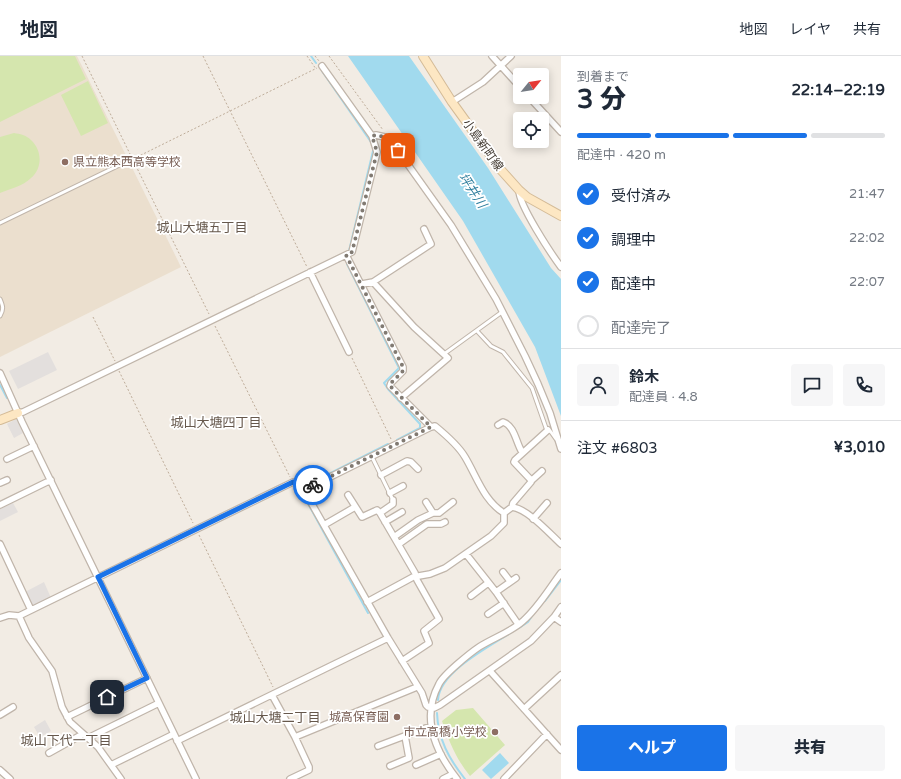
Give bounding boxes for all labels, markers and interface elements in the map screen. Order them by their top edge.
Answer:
text: 地図 [20,19,58,41]
text: 地図 [739,21,767,38]
text: レイヤ [789,21,831,38]
text: 共有 [853,21,881,38]
north arrow [513,68,549,104]
map controls [513,68,549,148]
text: 到着まで [577,69,629,85]
text: 22:14–22:19 [791,81,885,99]
text: 3 分 [577,84,626,115]
button: locate [513,112,549,148]
street label: 小島新町線 [460,117,506,173]
pin [381,133,415,167]
icon: bag [387,139,409,161]
text: 配達中 · 420 m [577,147,666,163]
place label: 県立熊本西高等学校 [73,155,181,169]
marker: 県立熊本西高等学校 [60,157,70,167]
water label: 坪井川 [455,170,491,213]
icon: check [577,183,599,205]
text: 21:47 [849,186,885,202]
text: 受付済み [611,187,671,205]
district label: 城山大塘五丁目 [156,220,248,236]
icon: check [577,227,599,249]
text: 22:02 [849,230,885,246]
text: 調理中 [611,231,656,249]
icon: check [577,271,599,293]
text: 22:07 [849,274,885,290]
text: 配達中 [611,275,656,293]
text: 配達完了 [611,319,671,337]
button: person [577,364,619,406]
button: chat [791,364,833,406]
button: phone [843,364,885,406]
text: 鈴木 [629,368,659,386]
text: 配達員 · 4.8 [629,389,698,405]
district label: 城山大塘四丁目 [170,415,262,431]
text: ¥3,010 [834,438,885,456]
text: 注文 #6803 [577,439,658,457]
courier [293,465,333,505]
icon: bike [302,474,324,496]
pin [90,680,124,714]
icon: home [96,686,118,708]
district label: 城山大塘二丁目 [229,710,321,726]
place label: 城高保育園 [329,710,389,724]
marker: 城高保育園 [392,712,402,722]
place label: 市立高橋小学校 [403,725,487,739]
button: ヘルプ [577,725,727,771]
button: 共有 [735,725,885,771]
marker: 市立高橋小学校 [490,727,500,737]
district label: 城山下代一丁目 [20,733,112,749]

